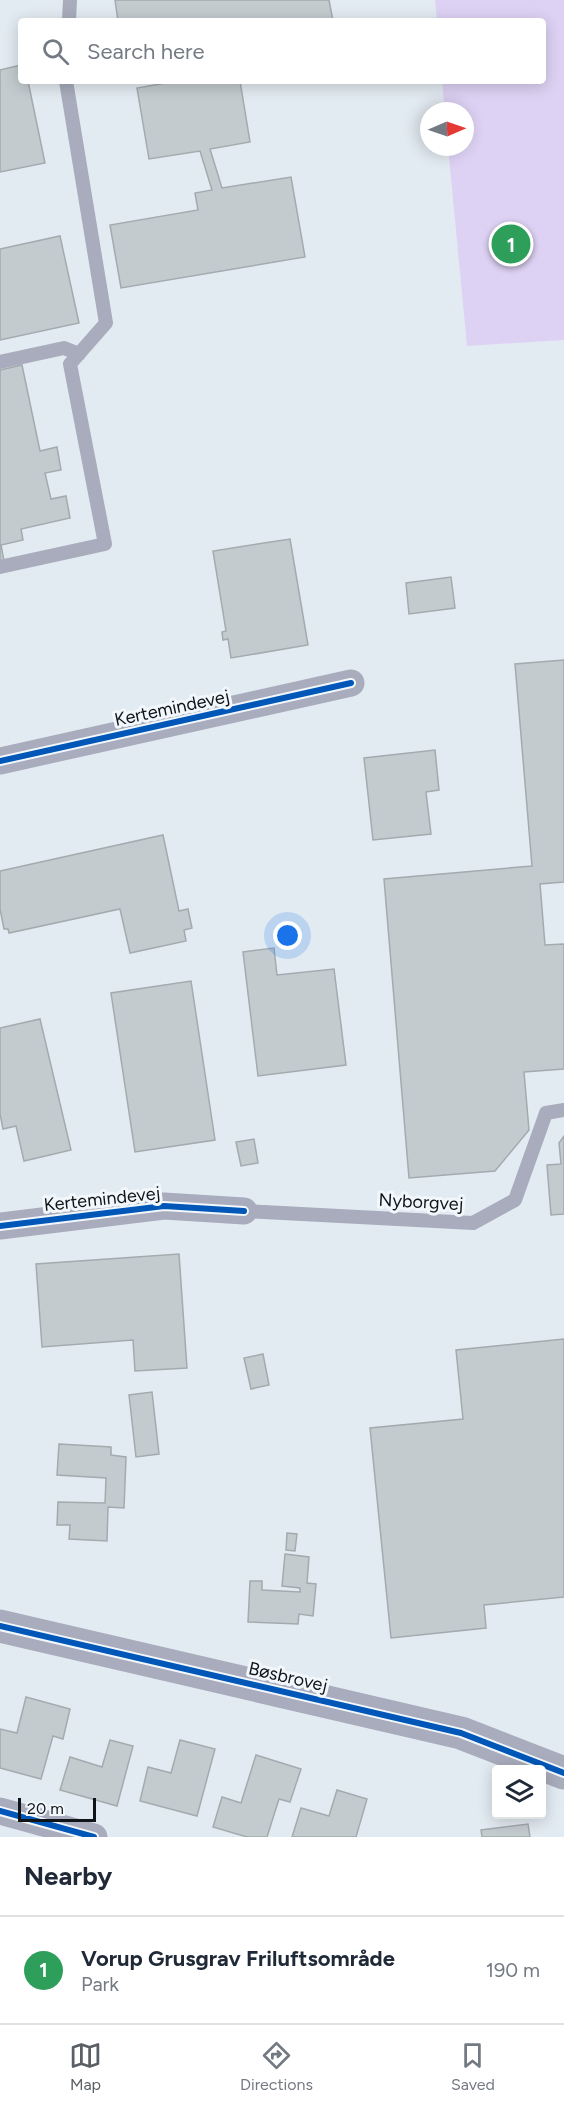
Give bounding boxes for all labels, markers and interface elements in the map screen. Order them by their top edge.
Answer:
search box [18,18,546,84]
icon: search [39,35,72,68]
text: Search here [87,38,205,65]
north arrow [420,102,474,156]
pin: 1 [492,222,530,266]
street label: Kertemindevej [113,685,231,731]
your location [273,921,302,950]
street label: Kertemindevej [43,1182,161,1216]
street label: Nyborgvej [378,1189,464,1215]
street label: Bøsbrovej [246,1657,330,1697]
map controls [492,1765,546,1819]
button: layers [492,1765,546,1819]
scale bar [18,1795,96,1822]
text: 20 m [27,1799,64,1818]
text: Nearby [24,1860,112,1892]
text: Vorup Grusgrav Friluftsområde [81,1945,395,1972]
text: 1 [39,1958,48,1982]
text: 190 m [486,1958,540,1982]
text: Park [81,1972,119,1996]
tab: Map [69,2039,102,2094]
tab: Directions [240,2039,313,2094]
tab: Saved [451,2039,495,2094]

